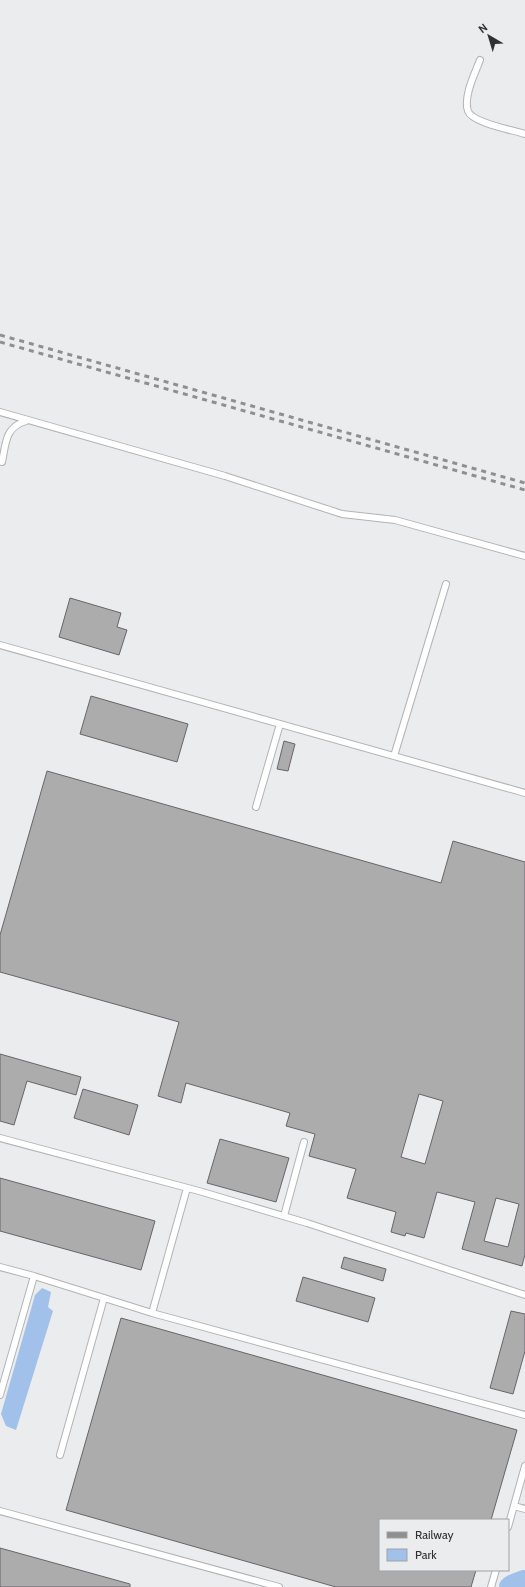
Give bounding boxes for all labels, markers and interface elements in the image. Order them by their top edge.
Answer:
north arrow [469,16,509,56]
text: N [475,20,490,36]
legend [379,1519,509,1571]
text: Railway [415,1527,453,1542]
text: Park [415,1547,437,1562]

